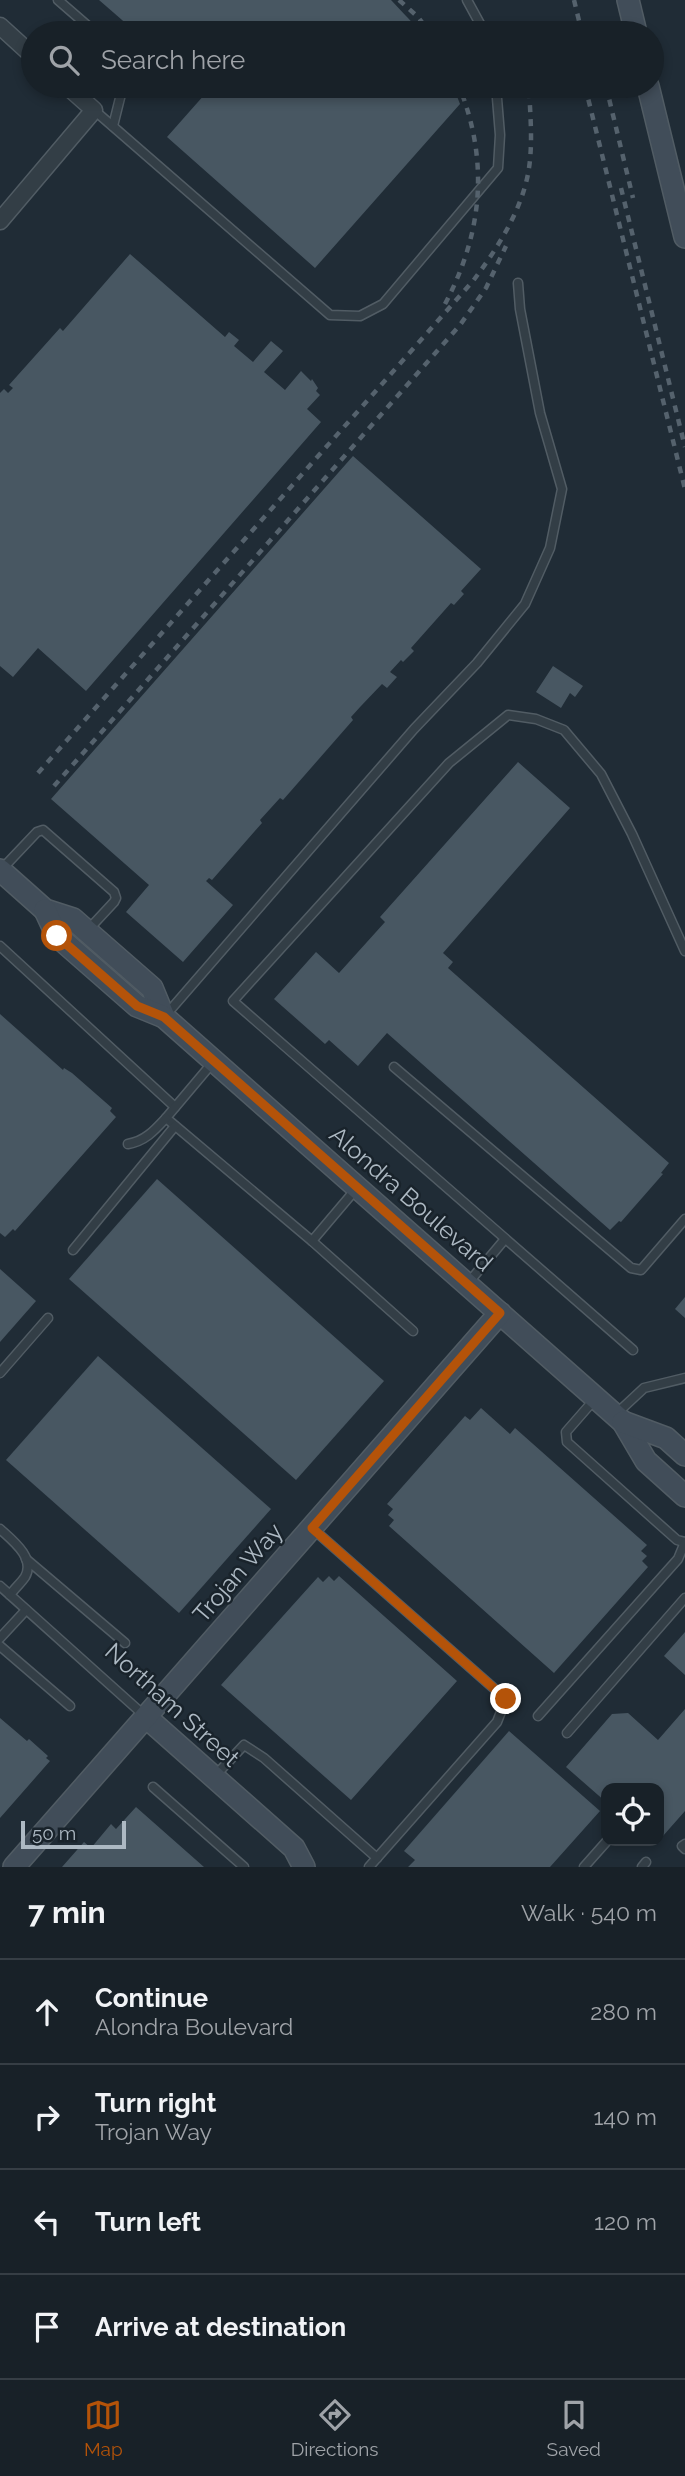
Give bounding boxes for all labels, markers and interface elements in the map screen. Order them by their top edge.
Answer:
search box [21,21,664,98]
icon: search [45,41,83,79]
text: Search here [101,45,245,75]
route start [41,920,72,951]
street label: Alondra Boulevard [324,1120,499,1277]
street label: Trojan Way [187,1517,289,1628]
street label: Northam Street [99,1637,246,1773]
route end [490,1683,521,1714]
map controls [601,1783,664,1846]
button: locate [601,1783,664,1846]
scale bar [21,1818,126,1850]
text: 50 m [32,1822,76,1844]
text: 7 min [28,1895,106,1930]
text: Walk · 540 m [521,1899,657,1926]
text: Continue [95,1983,208,2013]
icon: ahead [28,1993,66,2031]
text: 280 m [590,1998,657,2025]
text: Alondra Boulevard [95,2013,293,2040]
text: Turn right [95,2088,216,2118]
icon: right [28,2098,66,2136]
text: 140 m [594,2103,657,2130]
text: Trojan Way [95,2118,212,2145]
icon: left [28,2203,66,2241]
text: Turn left [95,2207,201,2237]
text: 120 m [594,2208,657,2235]
icon: arrive [28,2308,66,2346]
text: Arrive at destination [95,2312,346,2342]
tab: Map [84,2396,123,2460]
tab: Directions [291,2396,379,2460]
tab: Saved [547,2396,601,2460]

